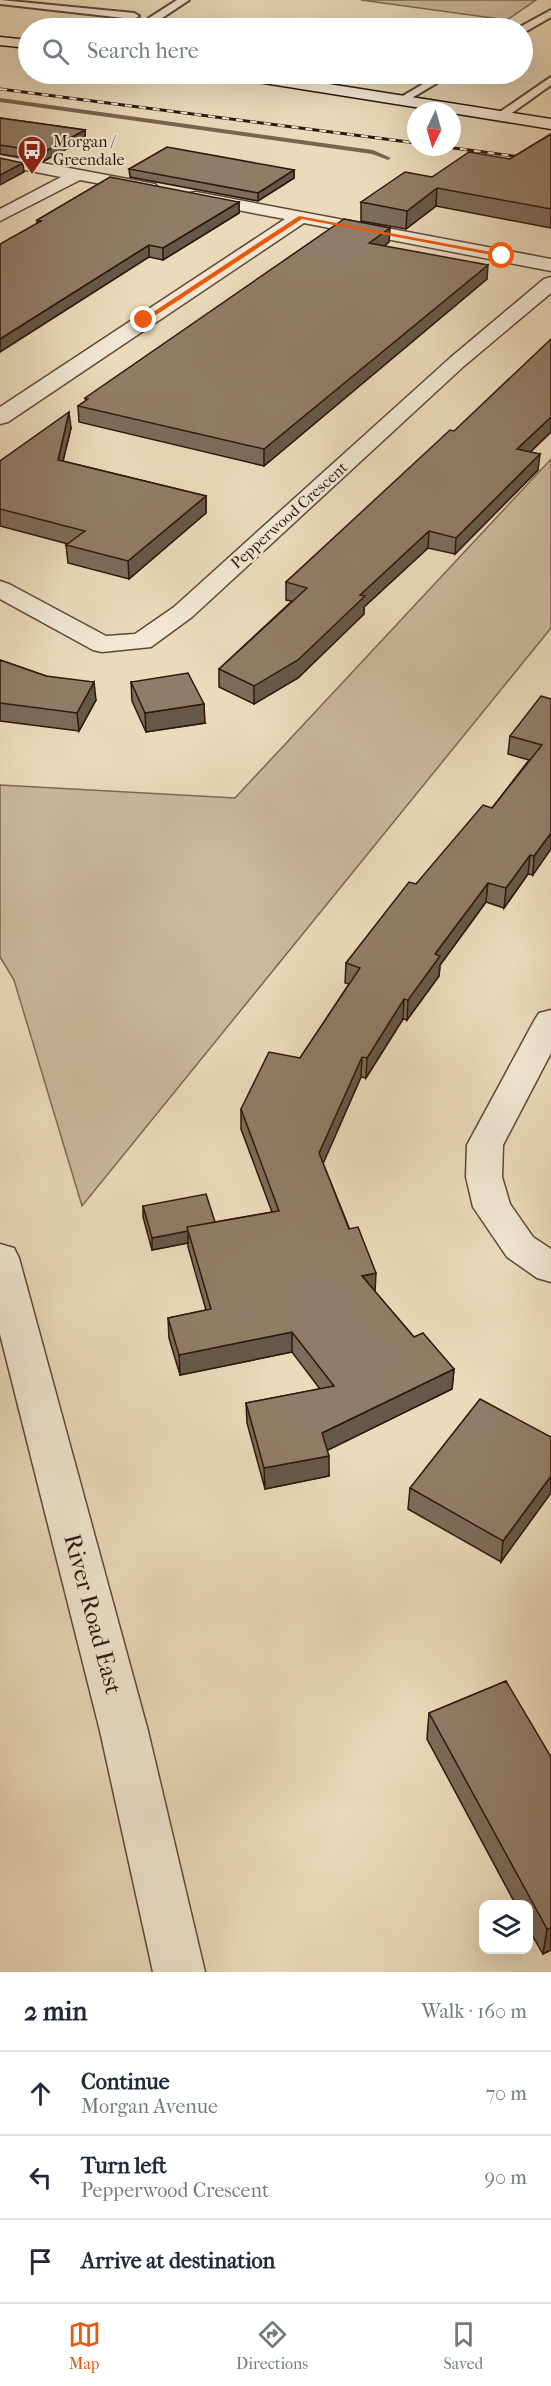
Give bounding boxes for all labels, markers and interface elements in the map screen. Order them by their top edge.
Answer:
search box [18,18,533,84]
icon: search [39,35,72,68]
text: Search here [87,38,199,64]
north arrow [407,102,461,156]
place label: Morgan / Greendale [53,132,125,169]
bus stop icon: Morgan / Greendale [16,134,48,176]
route start [488,242,514,268]
route end [130,306,156,332]
street label: Pepperwood Crescent [227,457,351,572]
street label: River Road East [58,1531,128,1698]
map controls [479,1900,533,1954]
button: layers [479,1900,533,1954]
text: 2 min [24,1996,87,2027]
text: Walk · 160 m [421,2000,527,2023]
text: Continue [81,2069,170,2095]
icon: ahead [24,2077,57,2110]
text: 70 m [485,2082,527,2105]
text: Morgan Avenue [81,2095,218,2118]
text: Turn left [81,2153,167,2179]
icon: left [24,2161,57,2194]
text: 90 m [485,2166,527,2189]
text: Pepperwood Crescent [81,2179,269,2202]
icon: arrive [24,2245,57,2278]
text: Arrive at destination [81,2248,275,2274]
tab: Map [68,2318,101,2373]
tab: Directions [236,2318,308,2373]
tab: Saved [444,2318,483,2373]

